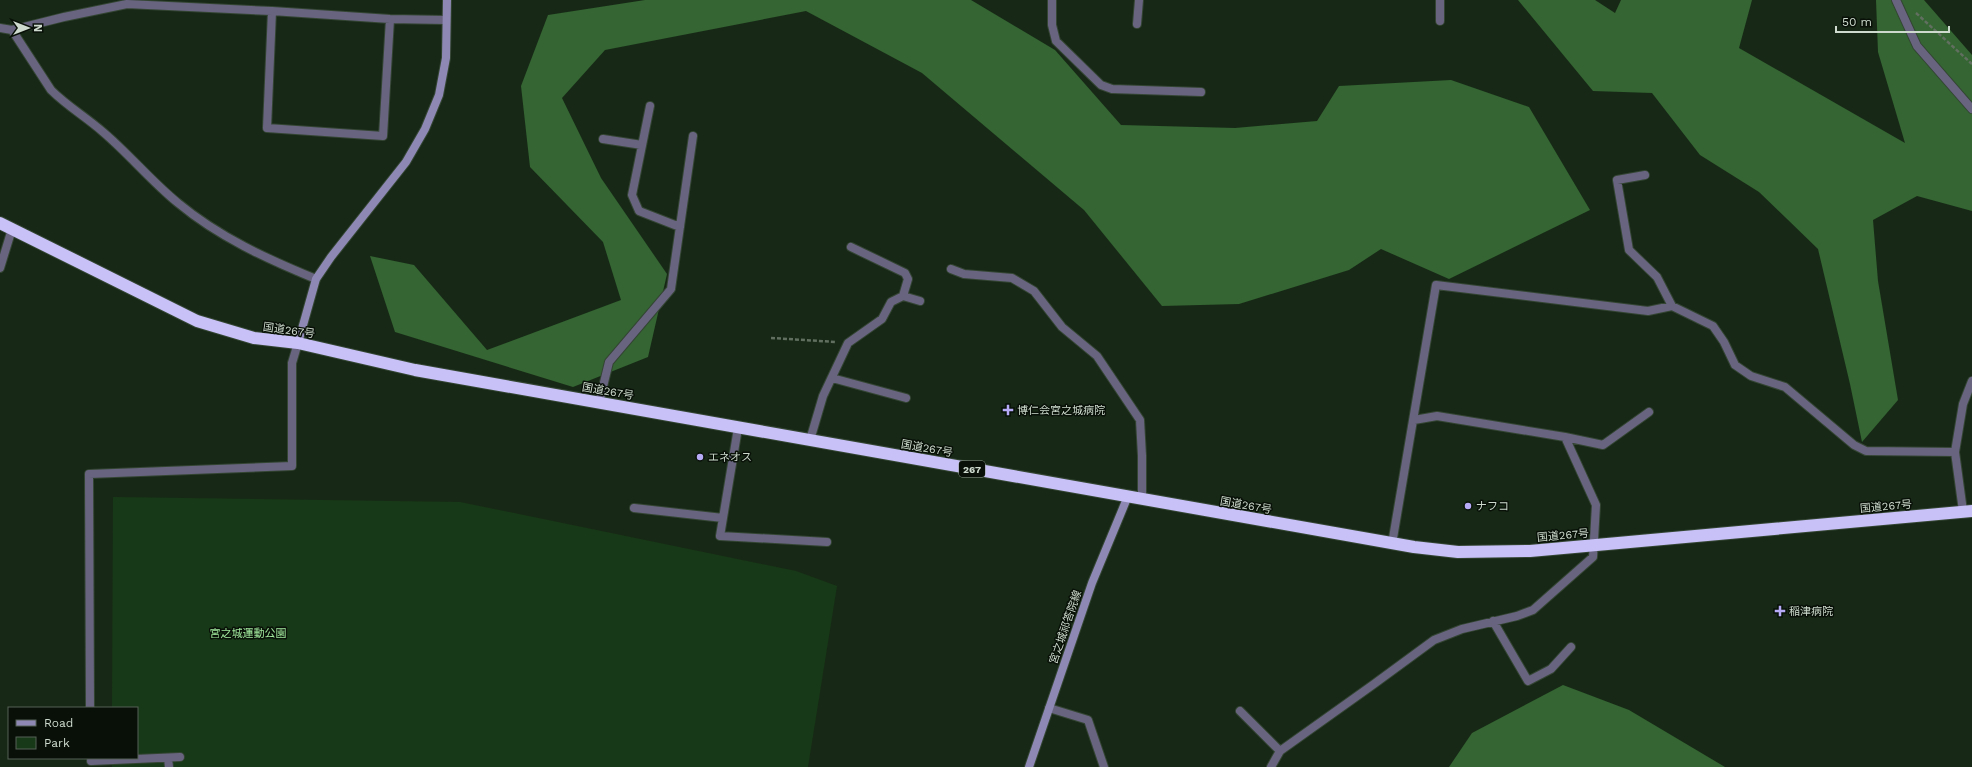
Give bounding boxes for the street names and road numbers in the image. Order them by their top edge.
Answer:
street label: 国道267号 [262,320,316,341]
street label: 国道267号 [581,381,635,402]
street label: 国道267号 [900,438,954,459]
road number: 267 [959,461,985,477]
street label: 国道267号 [1219,495,1273,516]
street label: 国道267号 [1859,498,1913,515]
street label: 国道267号 [1536,527,1590,544]
street label: 宮之城祁答院線 [1047,589,1084,666]

